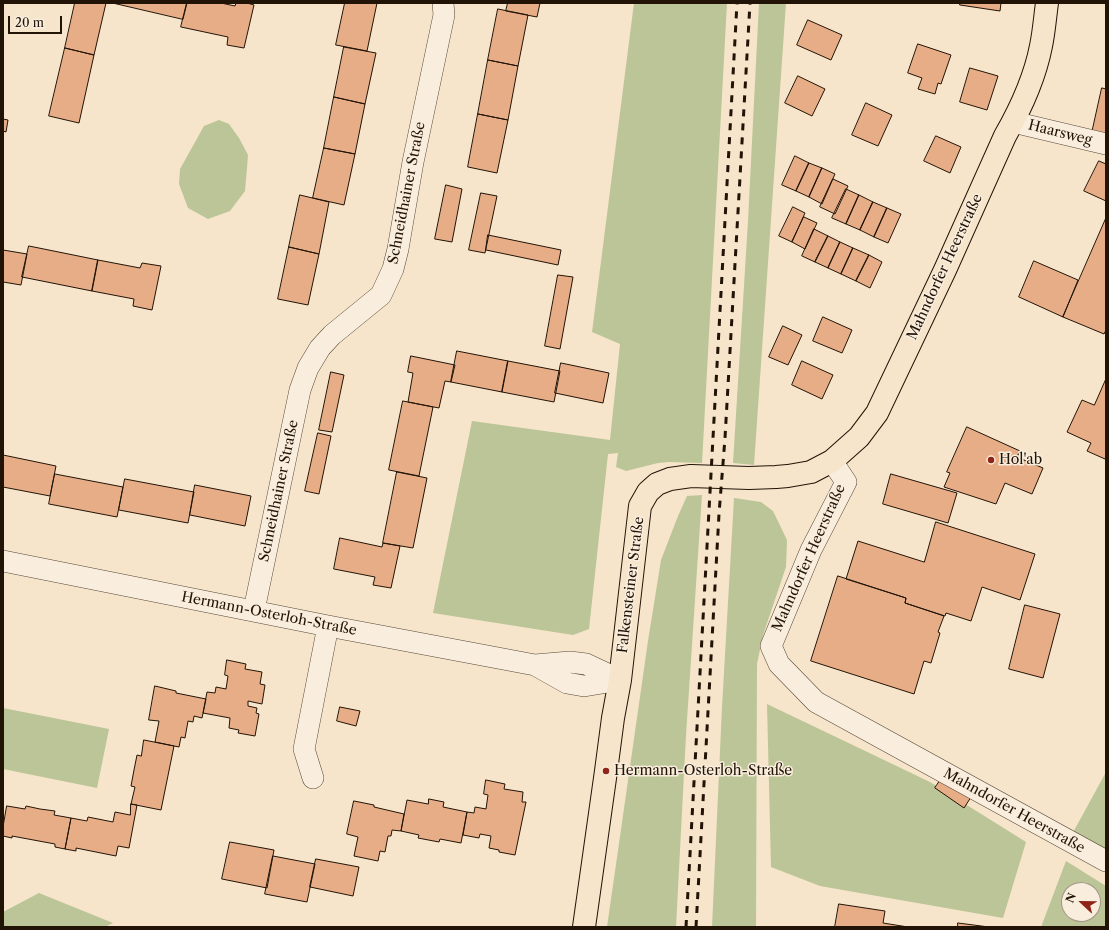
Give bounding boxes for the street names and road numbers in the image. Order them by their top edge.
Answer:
street label: Haarsweg [1026,117,1094,149]
street label: Schneidhainer Straße [385,120,429,266]
street label: Mahndorfer Heerstraße [904,191,986,343]
street label: Schneidhainer Straße [256,419,302,563]
street label: Mahndorfer Heerstraße [769,482,849,634]
street label: Falkensteiner Straße [614,516,648,654]
street label: Hermann-Osterloh-Straße [180,589,358,639]
street label: Mahndorfer Heerstraße [940,765,1088,857]

